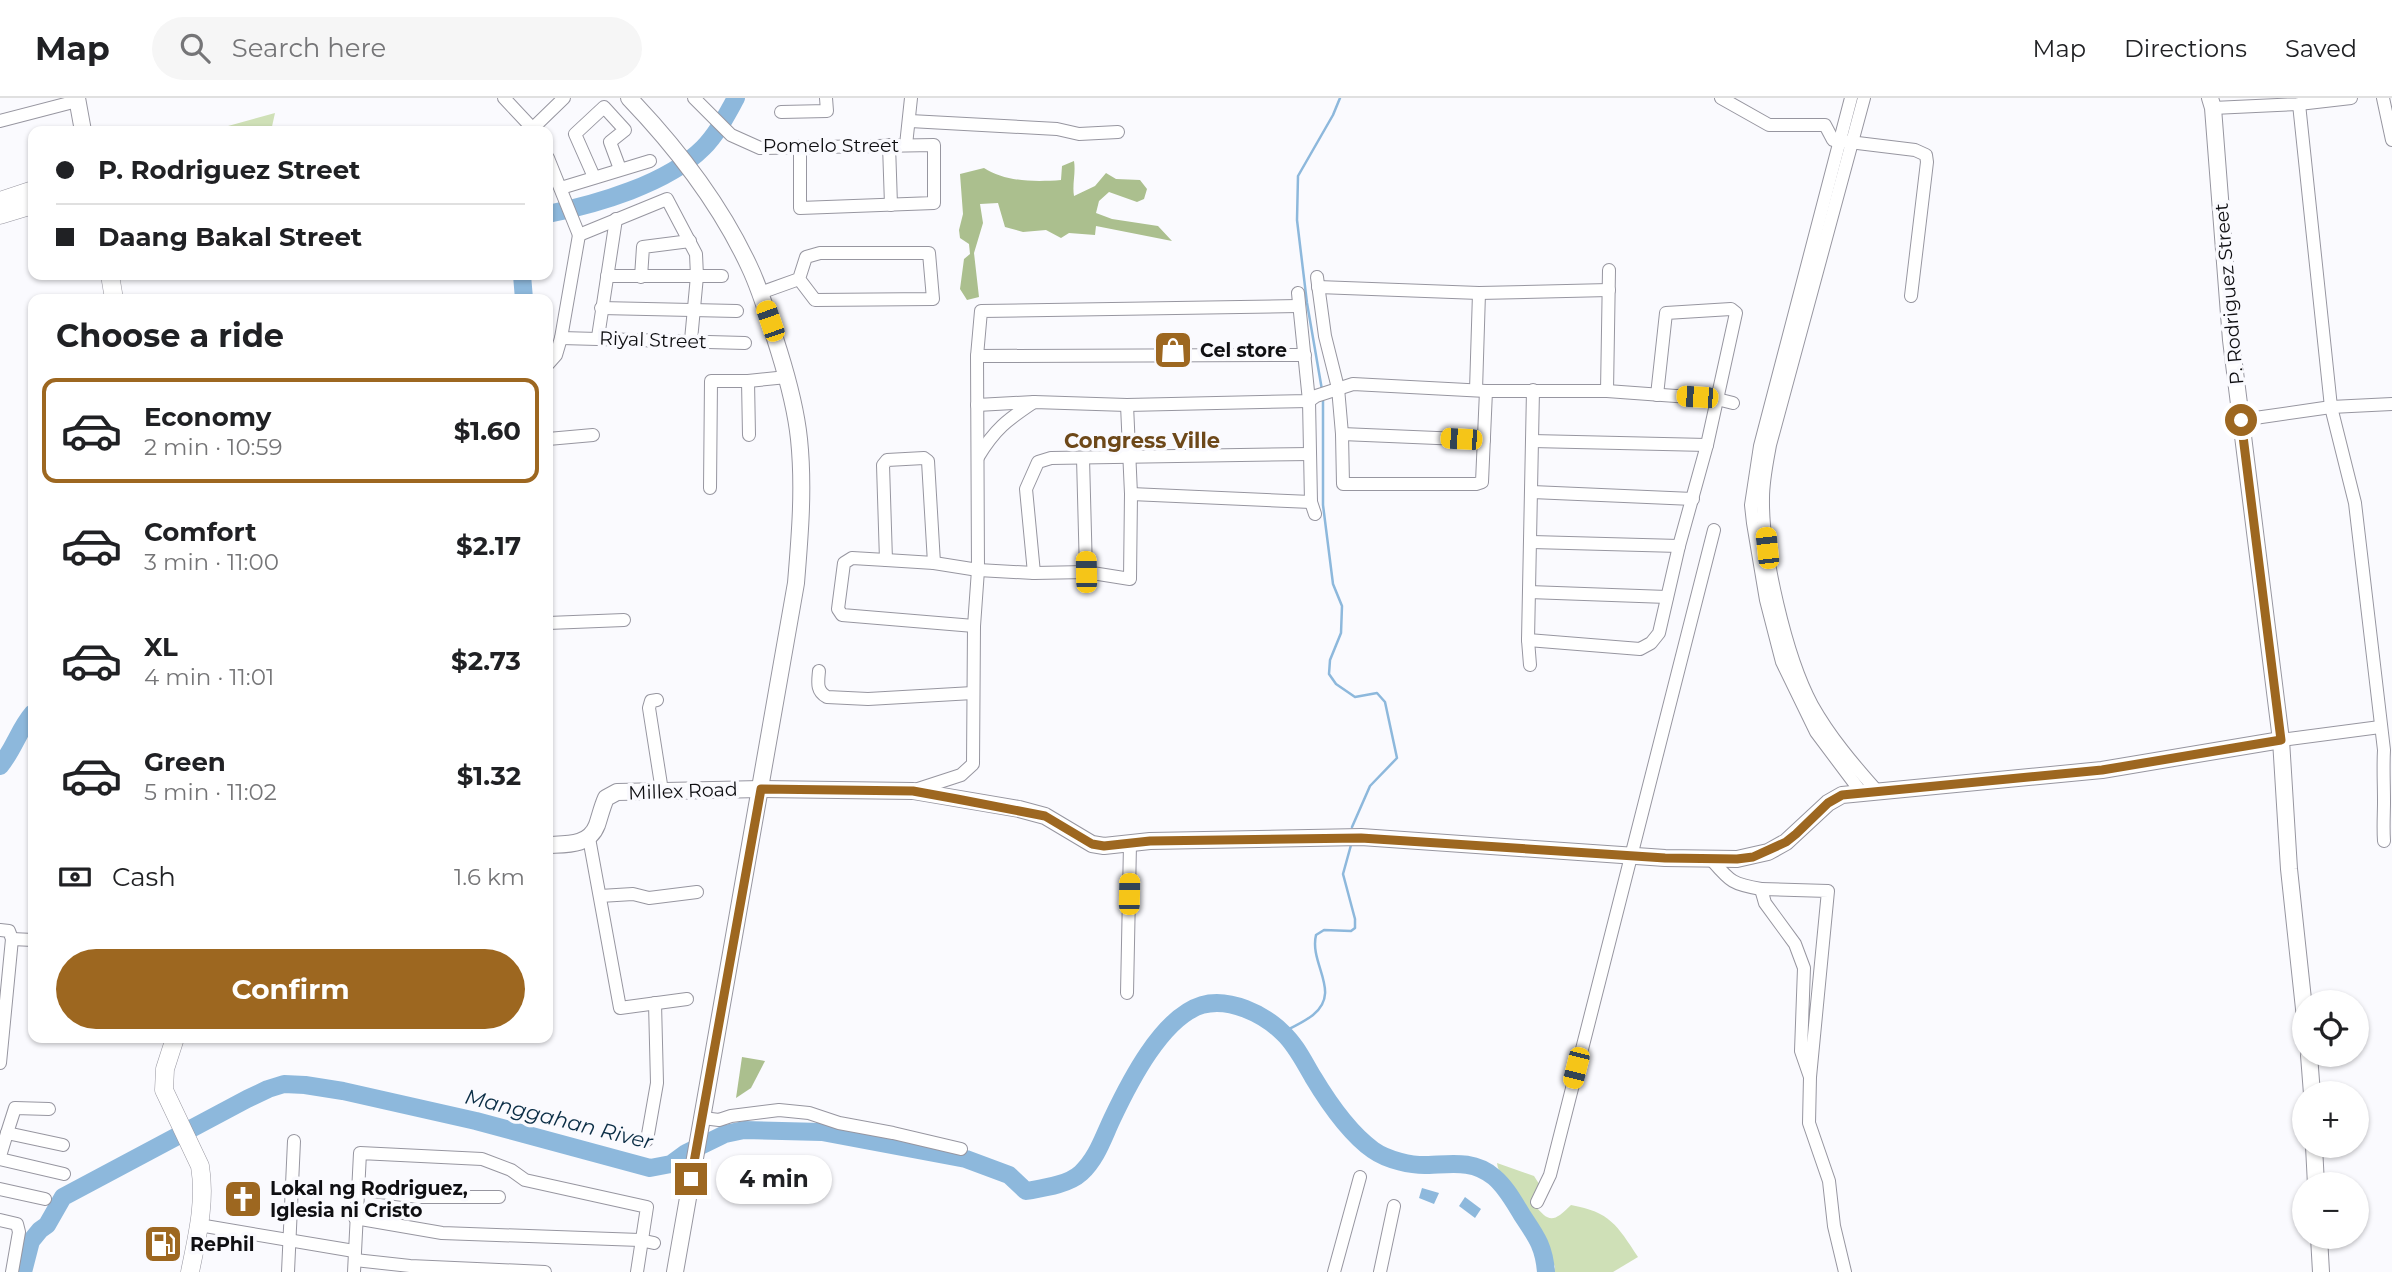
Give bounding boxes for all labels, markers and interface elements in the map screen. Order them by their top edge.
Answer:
search box [152,17,642,80]
text: Map [35,28,110,68]
icon: search [176,29,214,67]
text: Search here [232,32,386,64]
text: Map [2033,34,2086,63]
text: Directions [2124,34,2247,63]
text: Saved [2285,34,2357,63]
street label: Pomelo Street [763,134,899,157]
text: P. Rodriguez Street [98,154,360,186]
street label: P. Rodriguez Street [2210,202,2248,386]
text: Daang Bakal Street [98,221,362,253]
car [754,298,787,344]
text: Choose a ride [56,316,284,355]
street label: Riyal Street [599,327,707,353]
shop icon: Cel store [1152,329,1194,371]
place label: Cel store [1200,339,1287,362]
car [1676,385,1719,409]
icon: car [60,399,123,462]
text: Economy [144,401,271,433]
route start [2225,404,2257,436]
text: $1.60 [454,415,521,447]
car [1440,427,1483,451]
district label: Congress Ville [1064,428,1220,453]
text: 2 min · 10:59 [144,433,283,461]
icon: car [60,514,123,577]
text: Comfort [144,516,256,548]
car [1755,526,1780,570]
text: $2.17 [456,530,521,562]
text: 3 min · 11:00 [144,548,279,576]
car [1076,551,1097,593]
icon: car [60,629,123,692]
text: XL [144,631,178,663]
text: $2.73 [451,645,521,677]
text: 4 min · 11:01 [144,663,274,691]
icon: car [60,744,123,807]
text: Green [144,746,226,778]
text: $1.32 [457,760,521,792]
text: 5 min · 11:02 [144,778,277,806]
street label: Millex Road [628,778,738,804]
icon: cash [56,858,94,896]
text: Cash [112,861,176,893]
text: 1.6 km [454,863,525,891]
car [1119,873,1140,915]
button: Confirm [56,949,525,1029]
map controls [2292,990,2369,1249]
button: locate [2292,990,2369,1067]
car [1561,1045,1592,1091]
button: + [2292,1081,2369,1158]
water label: Manggahan River [463,1084,656,1155]
callout: 4 min [716,1154,831,1204]
route end [675,1163,707,1195]
text: 4 min [739,1165,809,1193]
button: − [2292,1172,2369,1249]
place label: Lokal ng Rodriguez, Iglesia ni Cristo [270,1177,468,1222]
church icon: Lokal ng Rodriguez, Iglesia ni Cristo [222,1178,264,1220]
fuel station icon: RePhil [142,1223,184,1265]
place label: RePhil [190,1233,254,1256]

